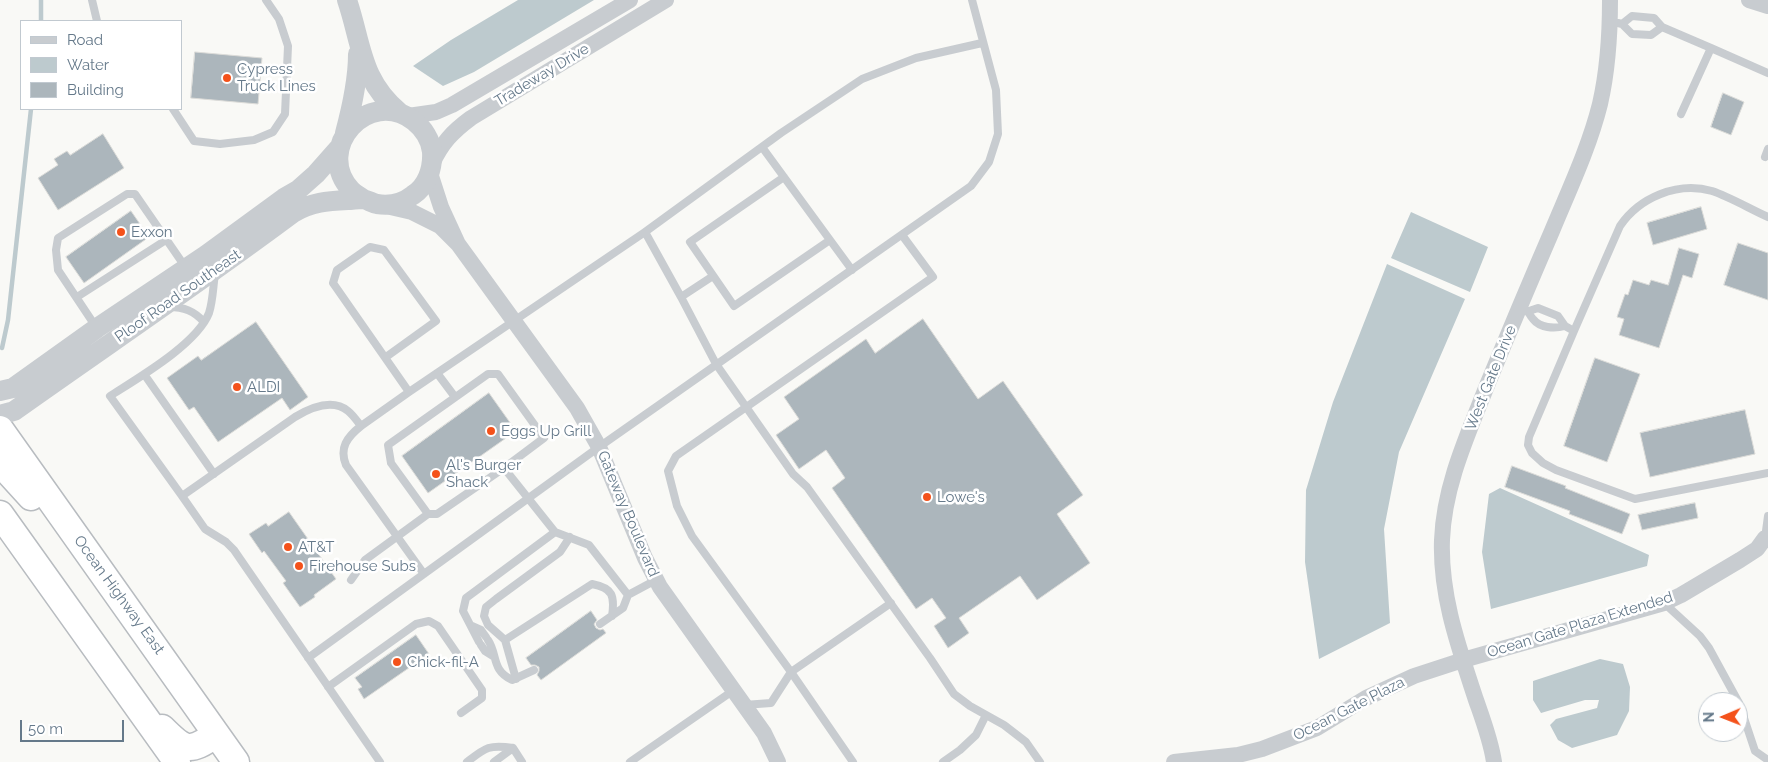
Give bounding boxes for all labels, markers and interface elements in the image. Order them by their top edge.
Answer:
legend [20,20,182,110]
text: Road [67,31,103,49]
street label: Tradeway Drive [492,40,592,110]
text: Water [67,56,109,74]
place label: Cypress Truck Lines [237,60,316,95]
marker: Cypress Truck Lines [221,72,233,84]
text: Building [67,81,124,99]
place label: Exxon [131,223,173,241]
marker: Exxon [115,226,127,238]
street label: Ploof Road Southeast [112,246,244,346]
street label: West Gate Drive [1462,323,1520,433]
place label: ALDI [247,378,280,396]
marker: ALDI [231,381,243,393]
place label: Eggs Up Grill [501,422,591,440]
marker: Eggs Up Grill [485,425,497,437]
street label: Gateway Boulevard [593,448,663,580]
place label: Al's Burger Shack [446,456,521,491]
marker: Al's Burger Shack [430,468,442,480]
place label: Lowe's [937,488,985,506]
marker: Lowe's [921,491,933,503]
street label: Ocean Highway East [70,532,168,658]
place label: AT&T [298,538,335,556]
marker: AT&T [282,541,294,553]
place label: Firehouse Subs [309,557,416,575]
marker: Firehouse Subs [293,560,305,572]
street label: Ocean Gate Plaza Extended [1485,588,1675,662]
place label: Chick-fil-A [407,653,479,671]
marker: Chick-fil-A [391,656,403,668]
street label: Ocean Gate Plaza [1290,673,1408,745]
north arrow [1698,692,1748,742]
scale bar [22,710,126,742]
text: N [1701,712,1717,723]
text: 50 m [28,720,63,738]

